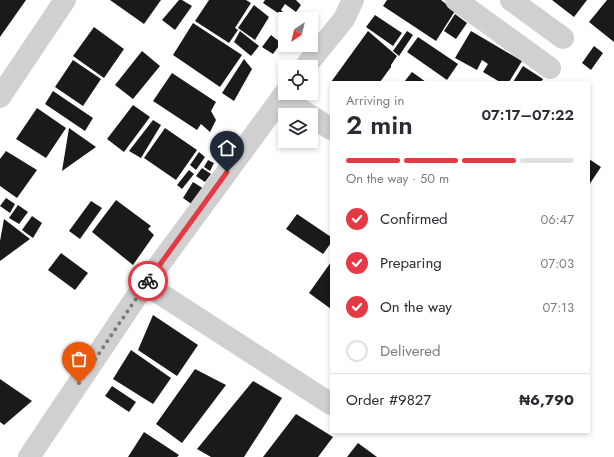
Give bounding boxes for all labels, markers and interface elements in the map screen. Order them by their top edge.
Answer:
north arrow [278,12,318,52]
map controls [278,12,318,148]
button: locate [278,60,318,100]
text: Arriving in [346,91,404,110]
text: 07:17–07:22 [481,104,574,126]
text: 2 min [346,106,413,144]
button: layers [278,108,318,148]
pin [210,131,244,172]
icon: home [216,137,238,159]
text: On the way · 50 m [346,169,449,188]
icon: check [346,208,368,230]
text: Confirmed [380,208,448,230]
text: 06:47 [540,210,574,229]
icon: check [346,252,368,274]
text: Preparing [380,252,442,274]
text: 07:03 [541,254,574,273]
courier [128,261,168,301]
icon: bike [137,270,159,292]
icon: check [346,296,368,318]
text: On the way [380,296,452,318]
text: 07:13 [543,298,574,317]
text: Delivered [380,340,441,362]
pin [62,342,96,383]
icon: bag [68,348,90,370]
text: Order #9827 [346,389,431,411]
text: ₦6,790 [519,389,574,411]

